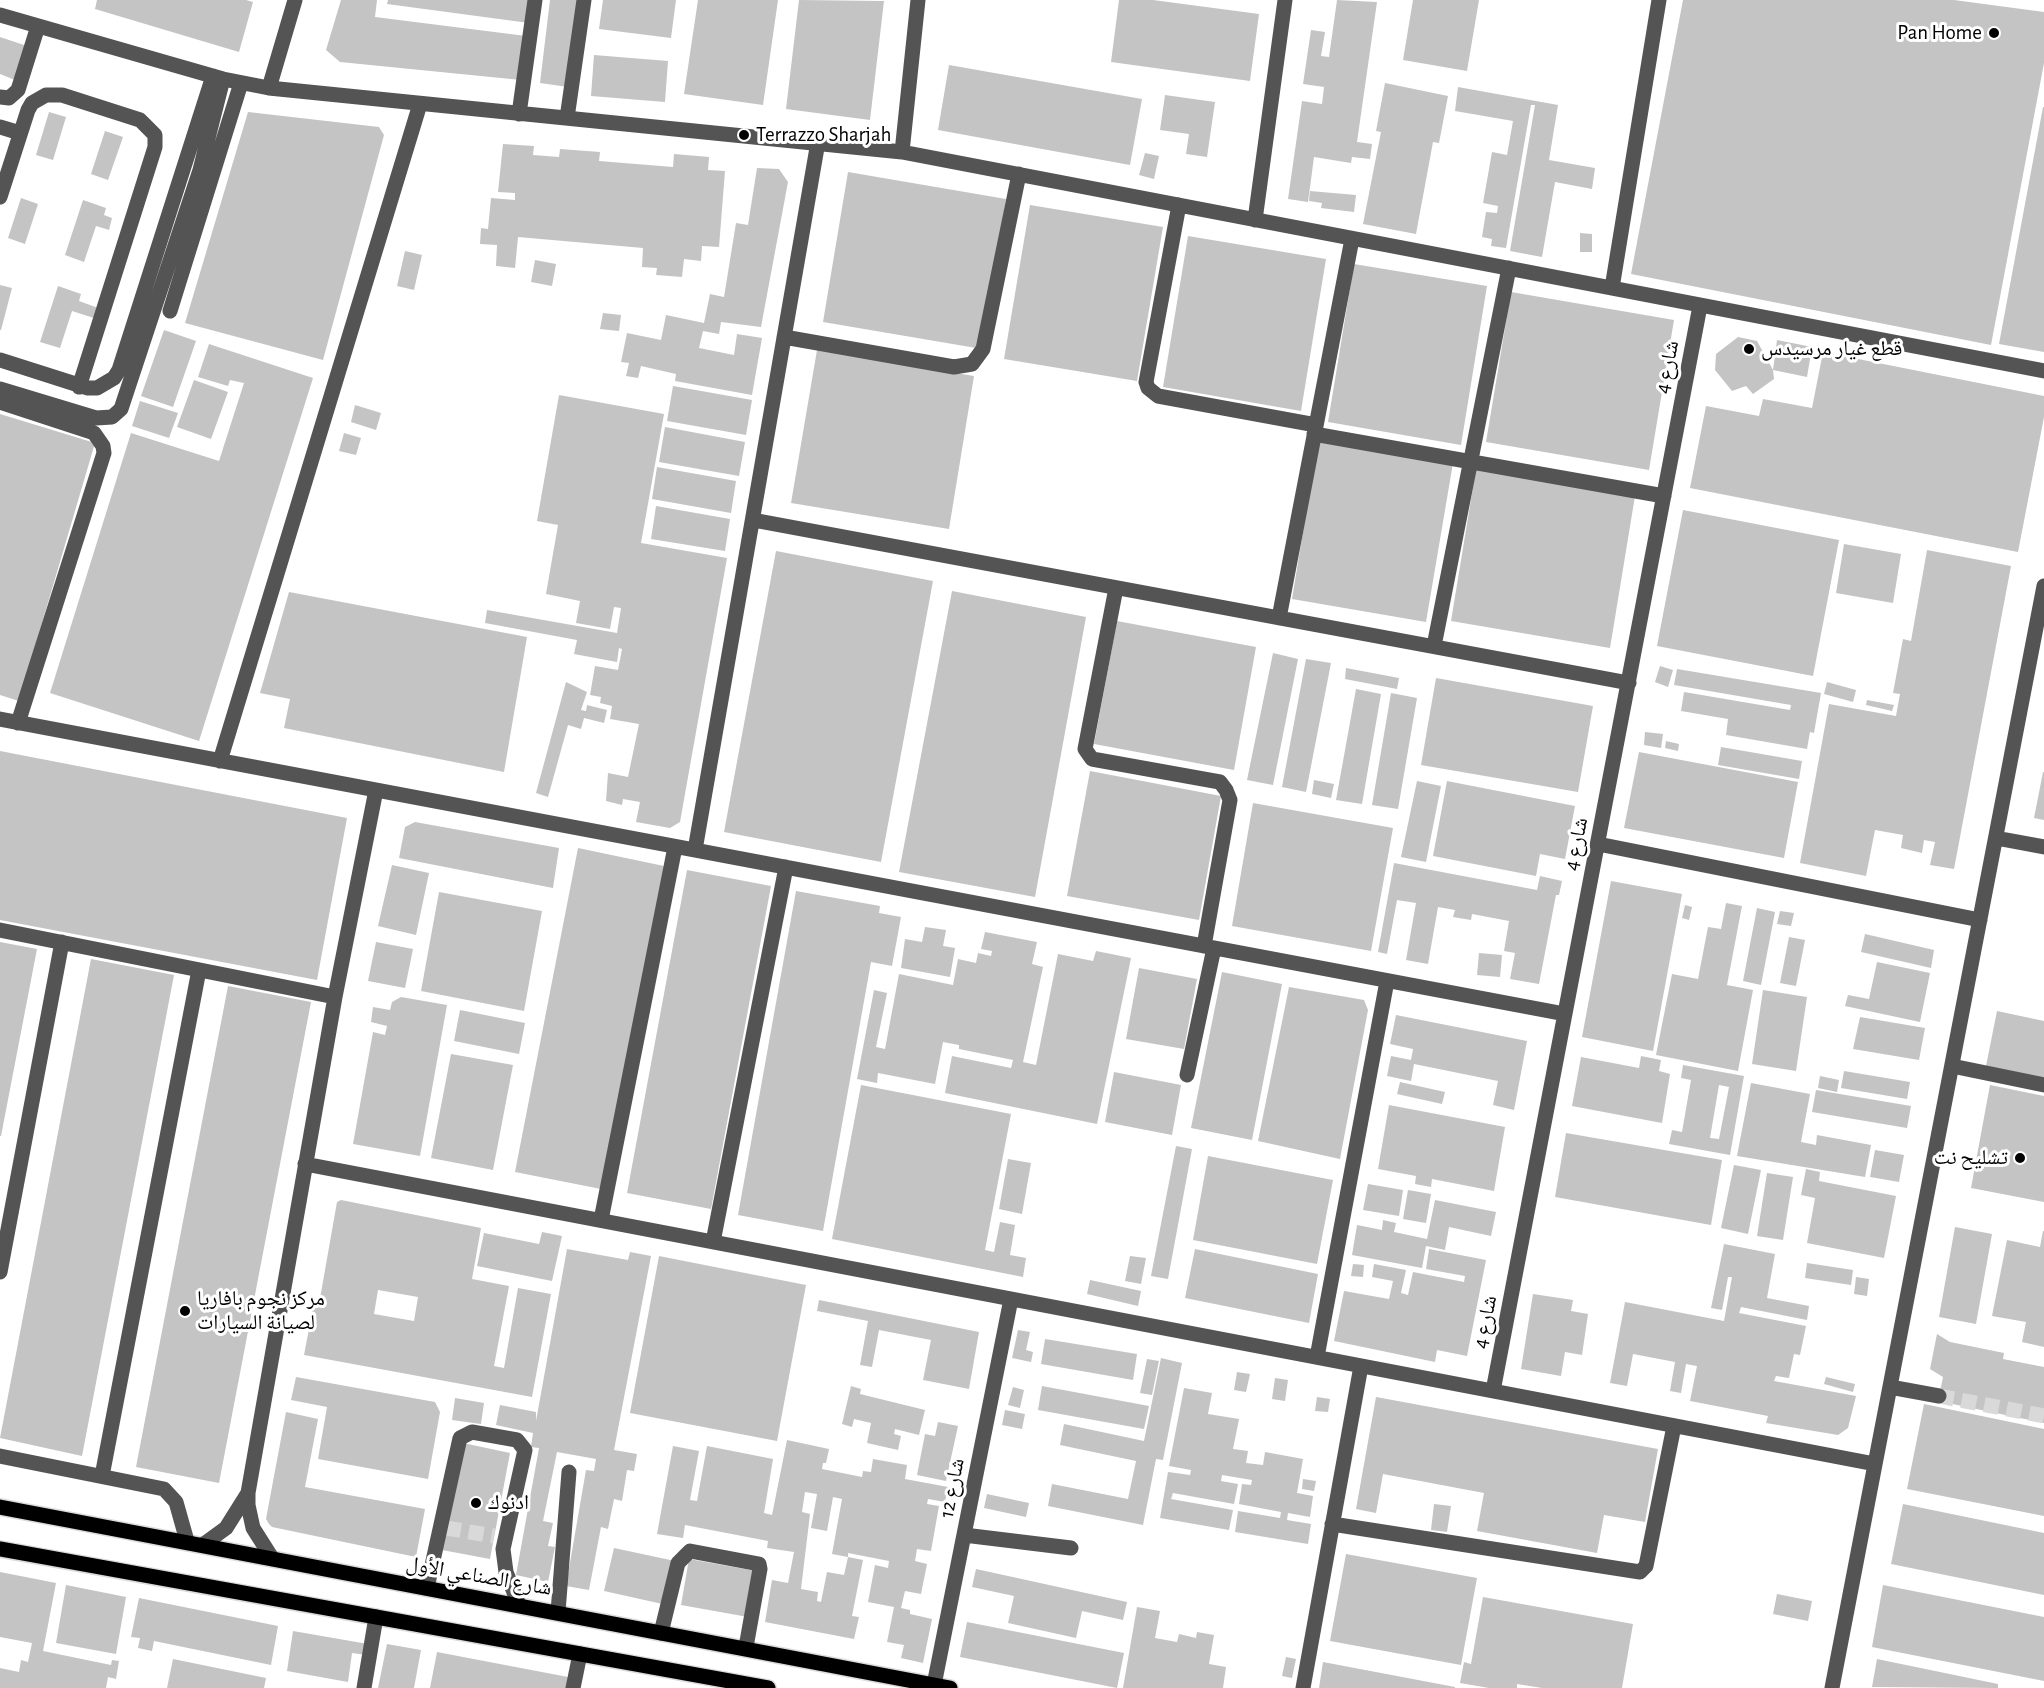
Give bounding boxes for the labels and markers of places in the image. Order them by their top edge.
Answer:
place label: Pan Home [1897,20,1982,46]
marker: Pan Home [1987,26,2001,40]
place label: Terrazzo Sharjah [756,122,892,148]
marker: Terrazzo Sharjah [737,128,751,142]
place label: قطع غيار مرسيدس [1761,336,1902,362]
marker: قطع غيار مرسيدس [1742,342,1756,356]
place label: تشليح نت [1934,1145,2008,1171]
marker: تشليح نت [2013,1151,2027,1165]
place label: مركز نجوم بافاريا لصيانة السيارات [197,1286,325,1336]
marker: مركز نجوم بافاريا لصيانة السيارات [178,1304,192,1318]
place label: ادنوك [488,1490,529,1516]
marker: ادنوك [469,1496,483,1510]

